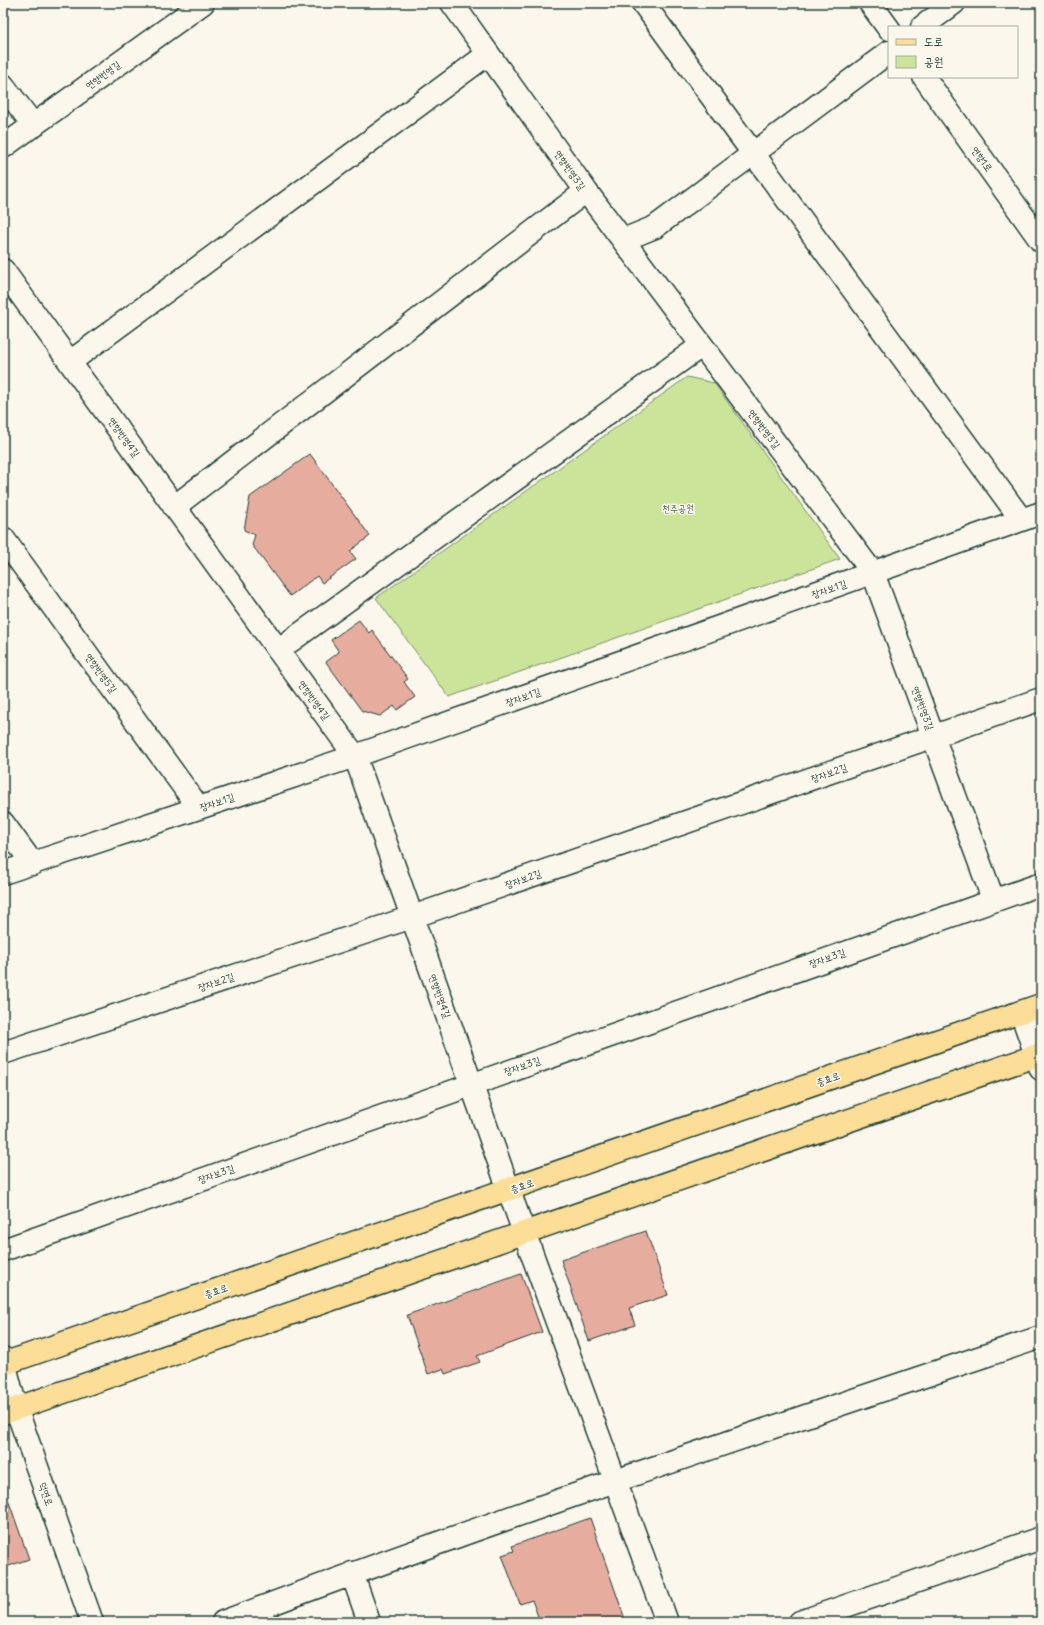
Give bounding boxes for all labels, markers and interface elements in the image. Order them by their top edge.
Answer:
legend [888,26,1018,78]
text: 도로 [924,34,943,49]
text: 공원 [924,54,943,69]
street label: 연향번영길 [83,58,123,92]
street label: 연향1로 [968,144,996,174]
street label: 연향번영3길 [552,147,588,193]
street label: 연향번영3길 [745,407,783,451]
street label: 연향번영4길 [105,415,143,459]
park label: 천주공원 [662,502,694,515]
street label: 장자보1길 [810,577,848,601]
street label: 연향번영5길 [82,651,120,695]
street label: 연향번영4길 [295,678,333,722]
street label: 연향번영3길 [909,684,937,732]
street label: 장자보1길 [504,685,542,709]
street label: 장자보2길 [809,761,849,785]
street label: 장자보1길 [198,790,236,814]
street label: 장자보2길 [503,867,543,891]
street label: 장자보3길 [807,946,847,970]
street label: 장자보2길 [196,970,236,994]
street label: 연향번영4길 [426,972,454,1020]
street label: 장자보3길 [502,1054,542,1078]
street label: 충효로 [814,1069,842,1089]
street label: 장자보3길 [196,1162,236,1186]
street label: 충효로 [508,1176,536,1196]
street label: 충효로 [202,1281,230,1301]
street label: 덕연로 [36,1480,56,1508]

